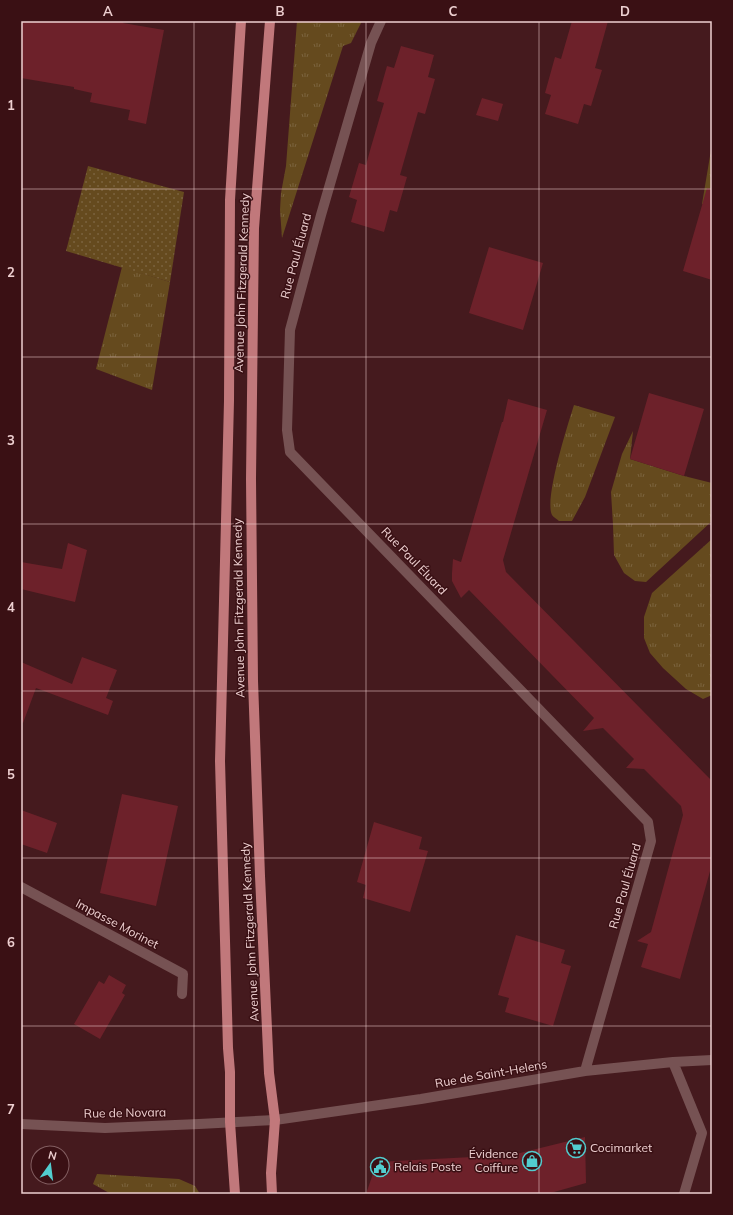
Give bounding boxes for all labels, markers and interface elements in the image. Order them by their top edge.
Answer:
text: A [103,3,113,19]
text: B [276,3,285,19]
text: C [449,3,458,19]
text: D [620,3,630,19]
text: 1 [7,97,15,113]
street label: Avenue John Fitzgerald Kennedy [231,192,252,373]
street label: Rue Paul Éluard [277,211,314,300]
text: 2 [7,264,15,280]
text: 3 [7,432,15,448]
street label: Avenue John Fitzgerald Kennedy [229,518,248,698]
street label: Rue Paul Éluard [378,524,450,598]
text: 4 [7,599,15,615]
text: 5 [7,766,15,782]
street label: Avenue John Fitzgerald Kennedy [237,841,262,1022]
street label: Rue Paul Éluard [605,841,644,930]
street label: Impasse Morinet [73,895,161,952]
text: 6 [7,934,15,950]
street label: Rue de Saint-Helens [434,1056,548,1091]
text: 7 [7,1101,15,1117]
street label: Rue de Novara [84,1104,166,1121]
supermarket icon: Cocimarket [565,1137,587,1159]
place label: Cocimarket [590,1140,652,1155]
north arrow [30,1145,70,1185]
place label: Évidence Coiffure [469,1146,518,1175]
text: N [47,1147,58,1163]
shop icon: Évidence Coiffure [521,1150,543,1172]
public building icon: Relais Poste [369,1156,391,1178]
place label: Relais Poste [394,1159,462,1174]

